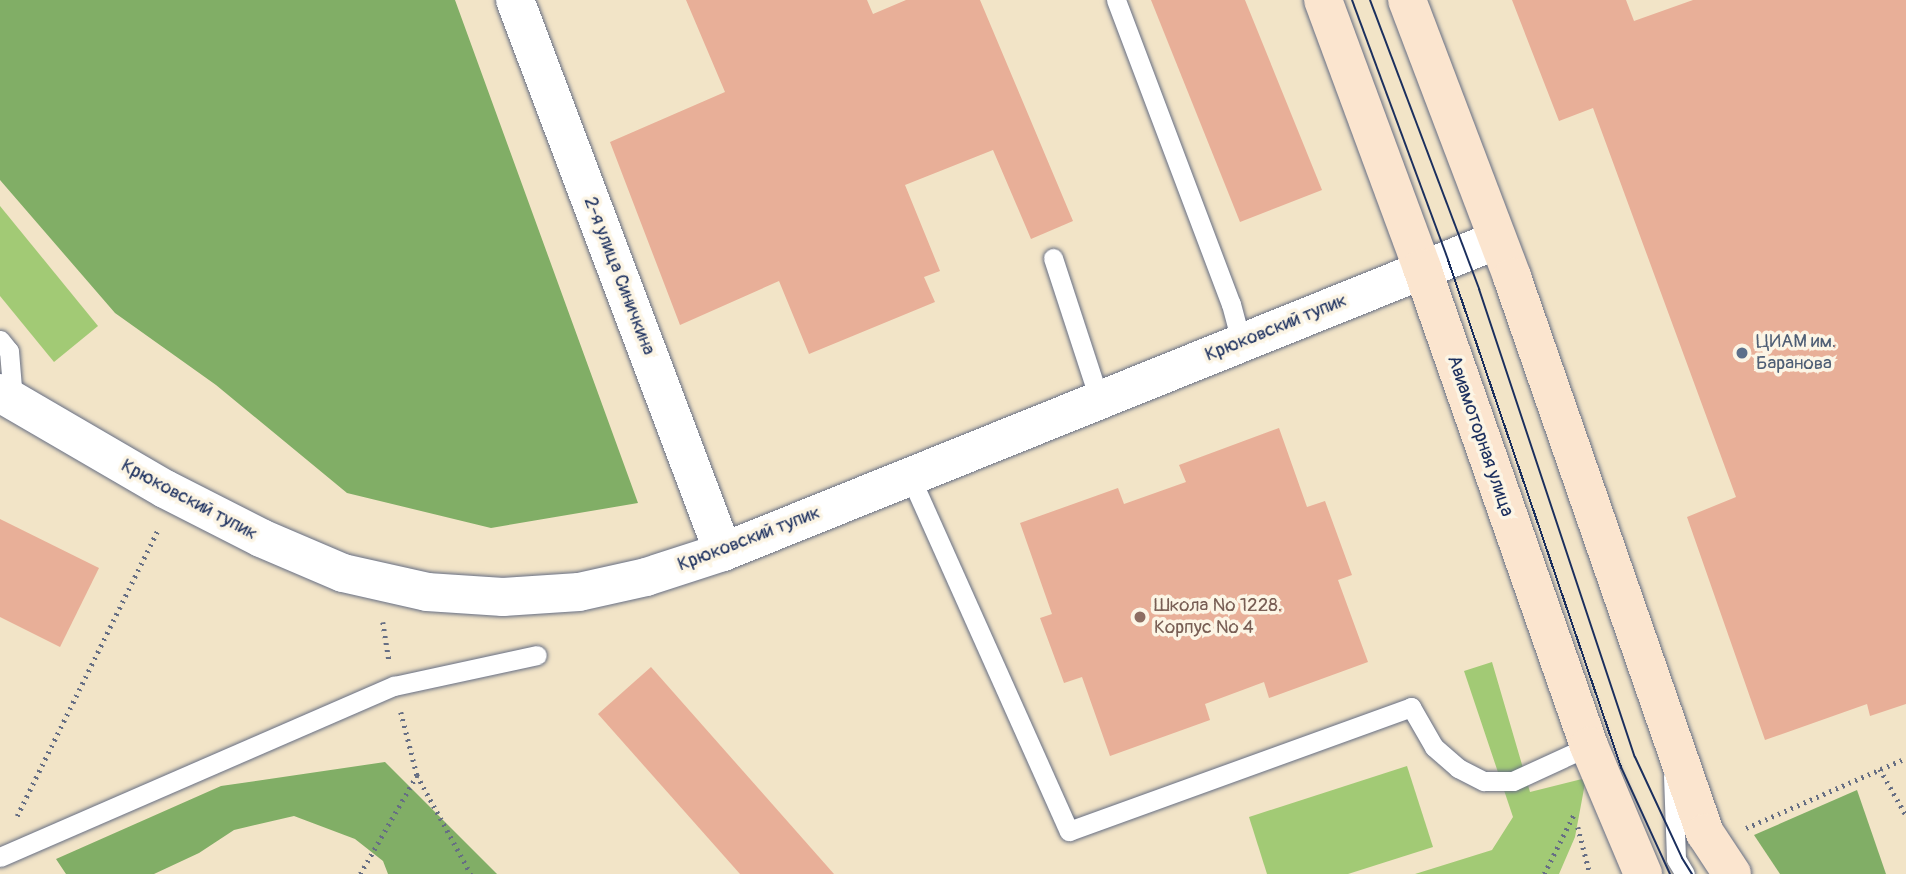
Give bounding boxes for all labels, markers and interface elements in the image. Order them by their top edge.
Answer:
street label: 2-я улица Синичкина [578,194,660,358]
street label: Крюковский тупик [1202,289,1350,367]
place label: ЦИАМ им. Баранова [1756,331,1836,375]
marker: ЦИАМ им. Баранова [1734,345,1750,361]
street label: Авиамоторная улица [1442,352,1518,520]
street label: Крюковский тупик [117,455,261,545]
street label: Крюковский тупик [675,501,823,577]
place label: Школа № 1228. Корпус № 4 [1154,595,1282,639]
marker: Школа № 1228. Корпус № 4 [1132,609,1148,625]

